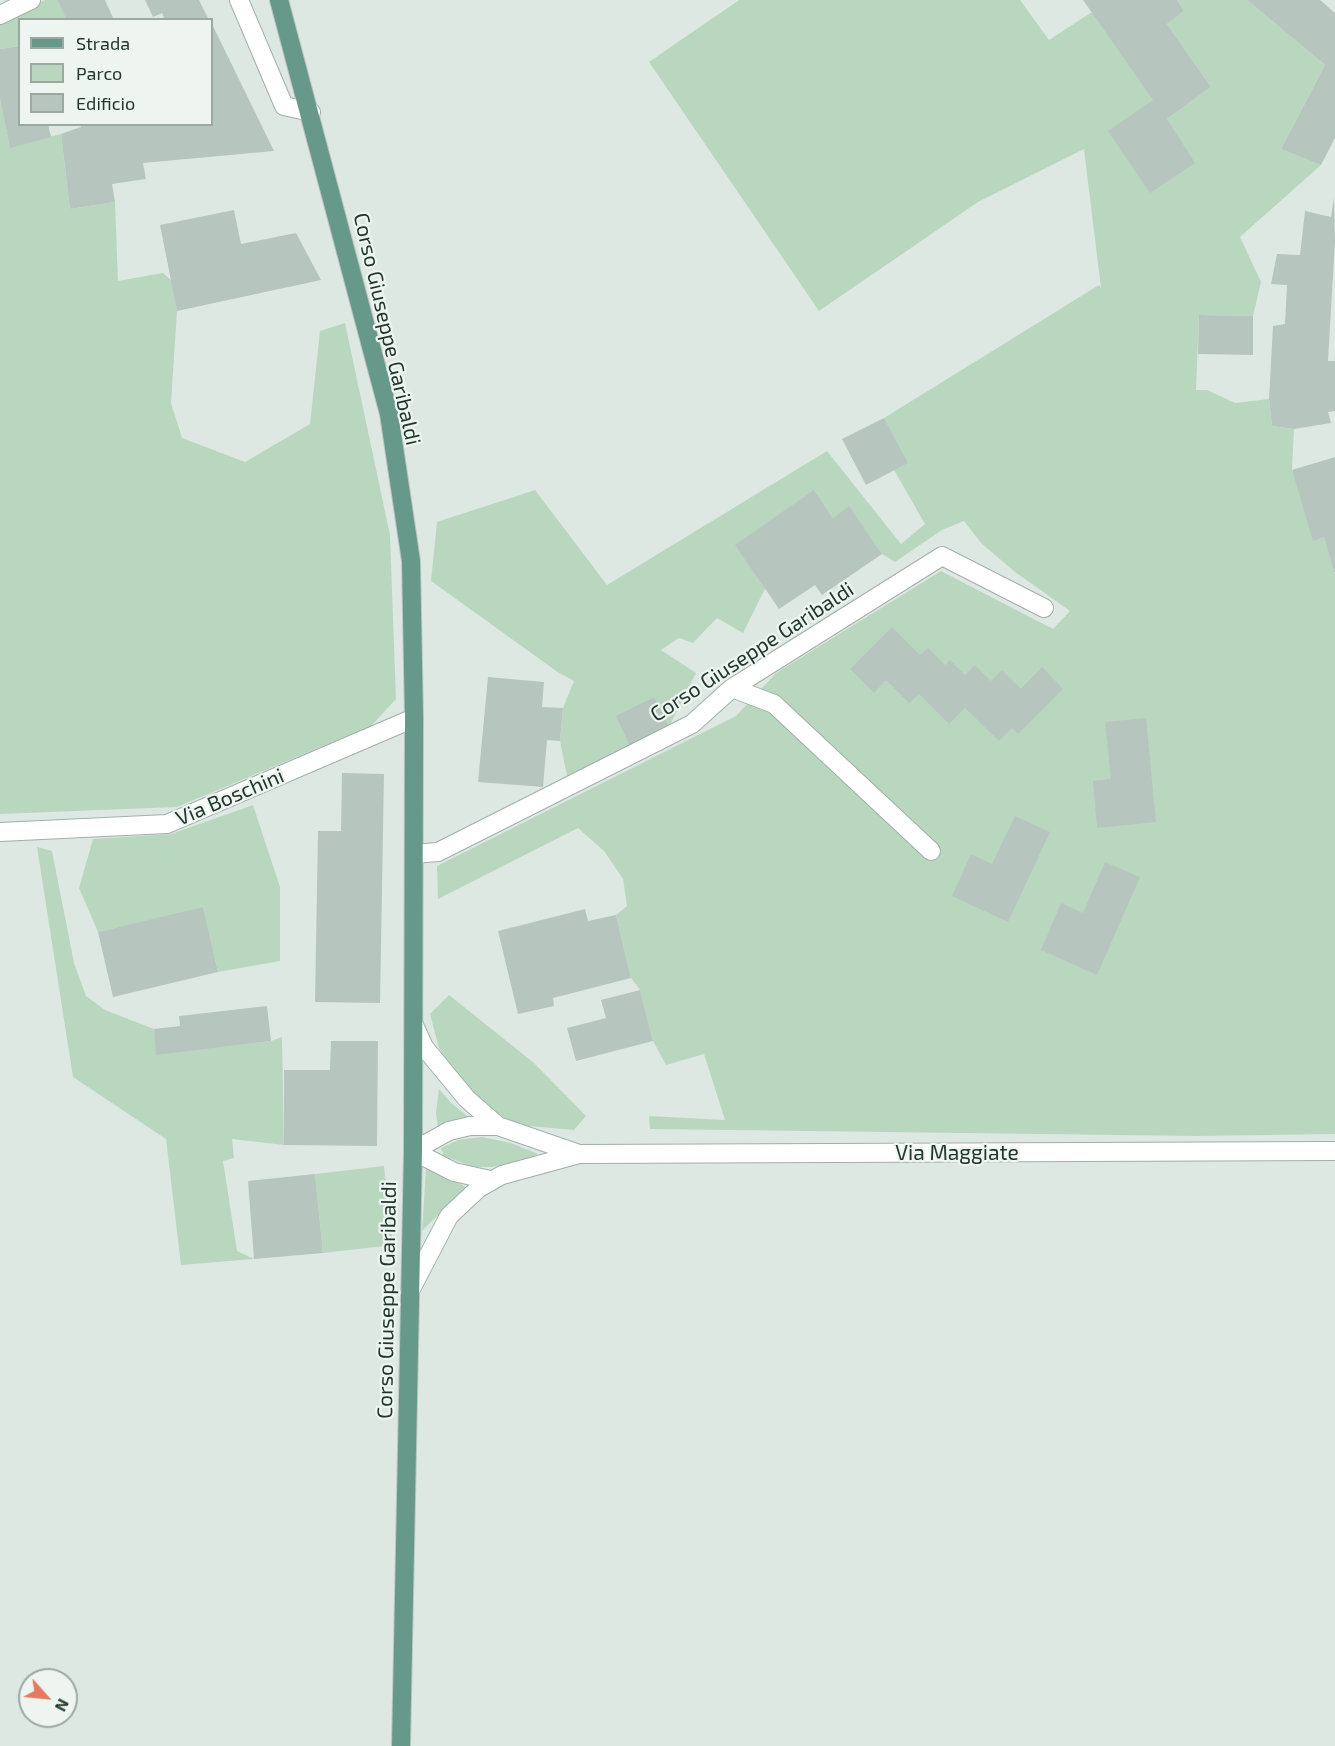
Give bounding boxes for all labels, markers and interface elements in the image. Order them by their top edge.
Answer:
legend [18,18,213,126]
text: Strada [76,32,130,54]
text: Parco [76,62,122,84]
text: Edificio [76,92,135,114]
street label: Corso Giuseppe Garibaldi [348,210,426,448]
street label: Corso Giuseppe Garibaldi [646,577,858,727]
street label: Via Boschini [172,763,288,831]
street label: Via Maggiate [895,1140,1019,1166]
street label: Corso Giuseppe Garibaldi [372,1181,402,1419]
north arrow [18,1668,78,1728]
text: N [52,1696,74,1715]

